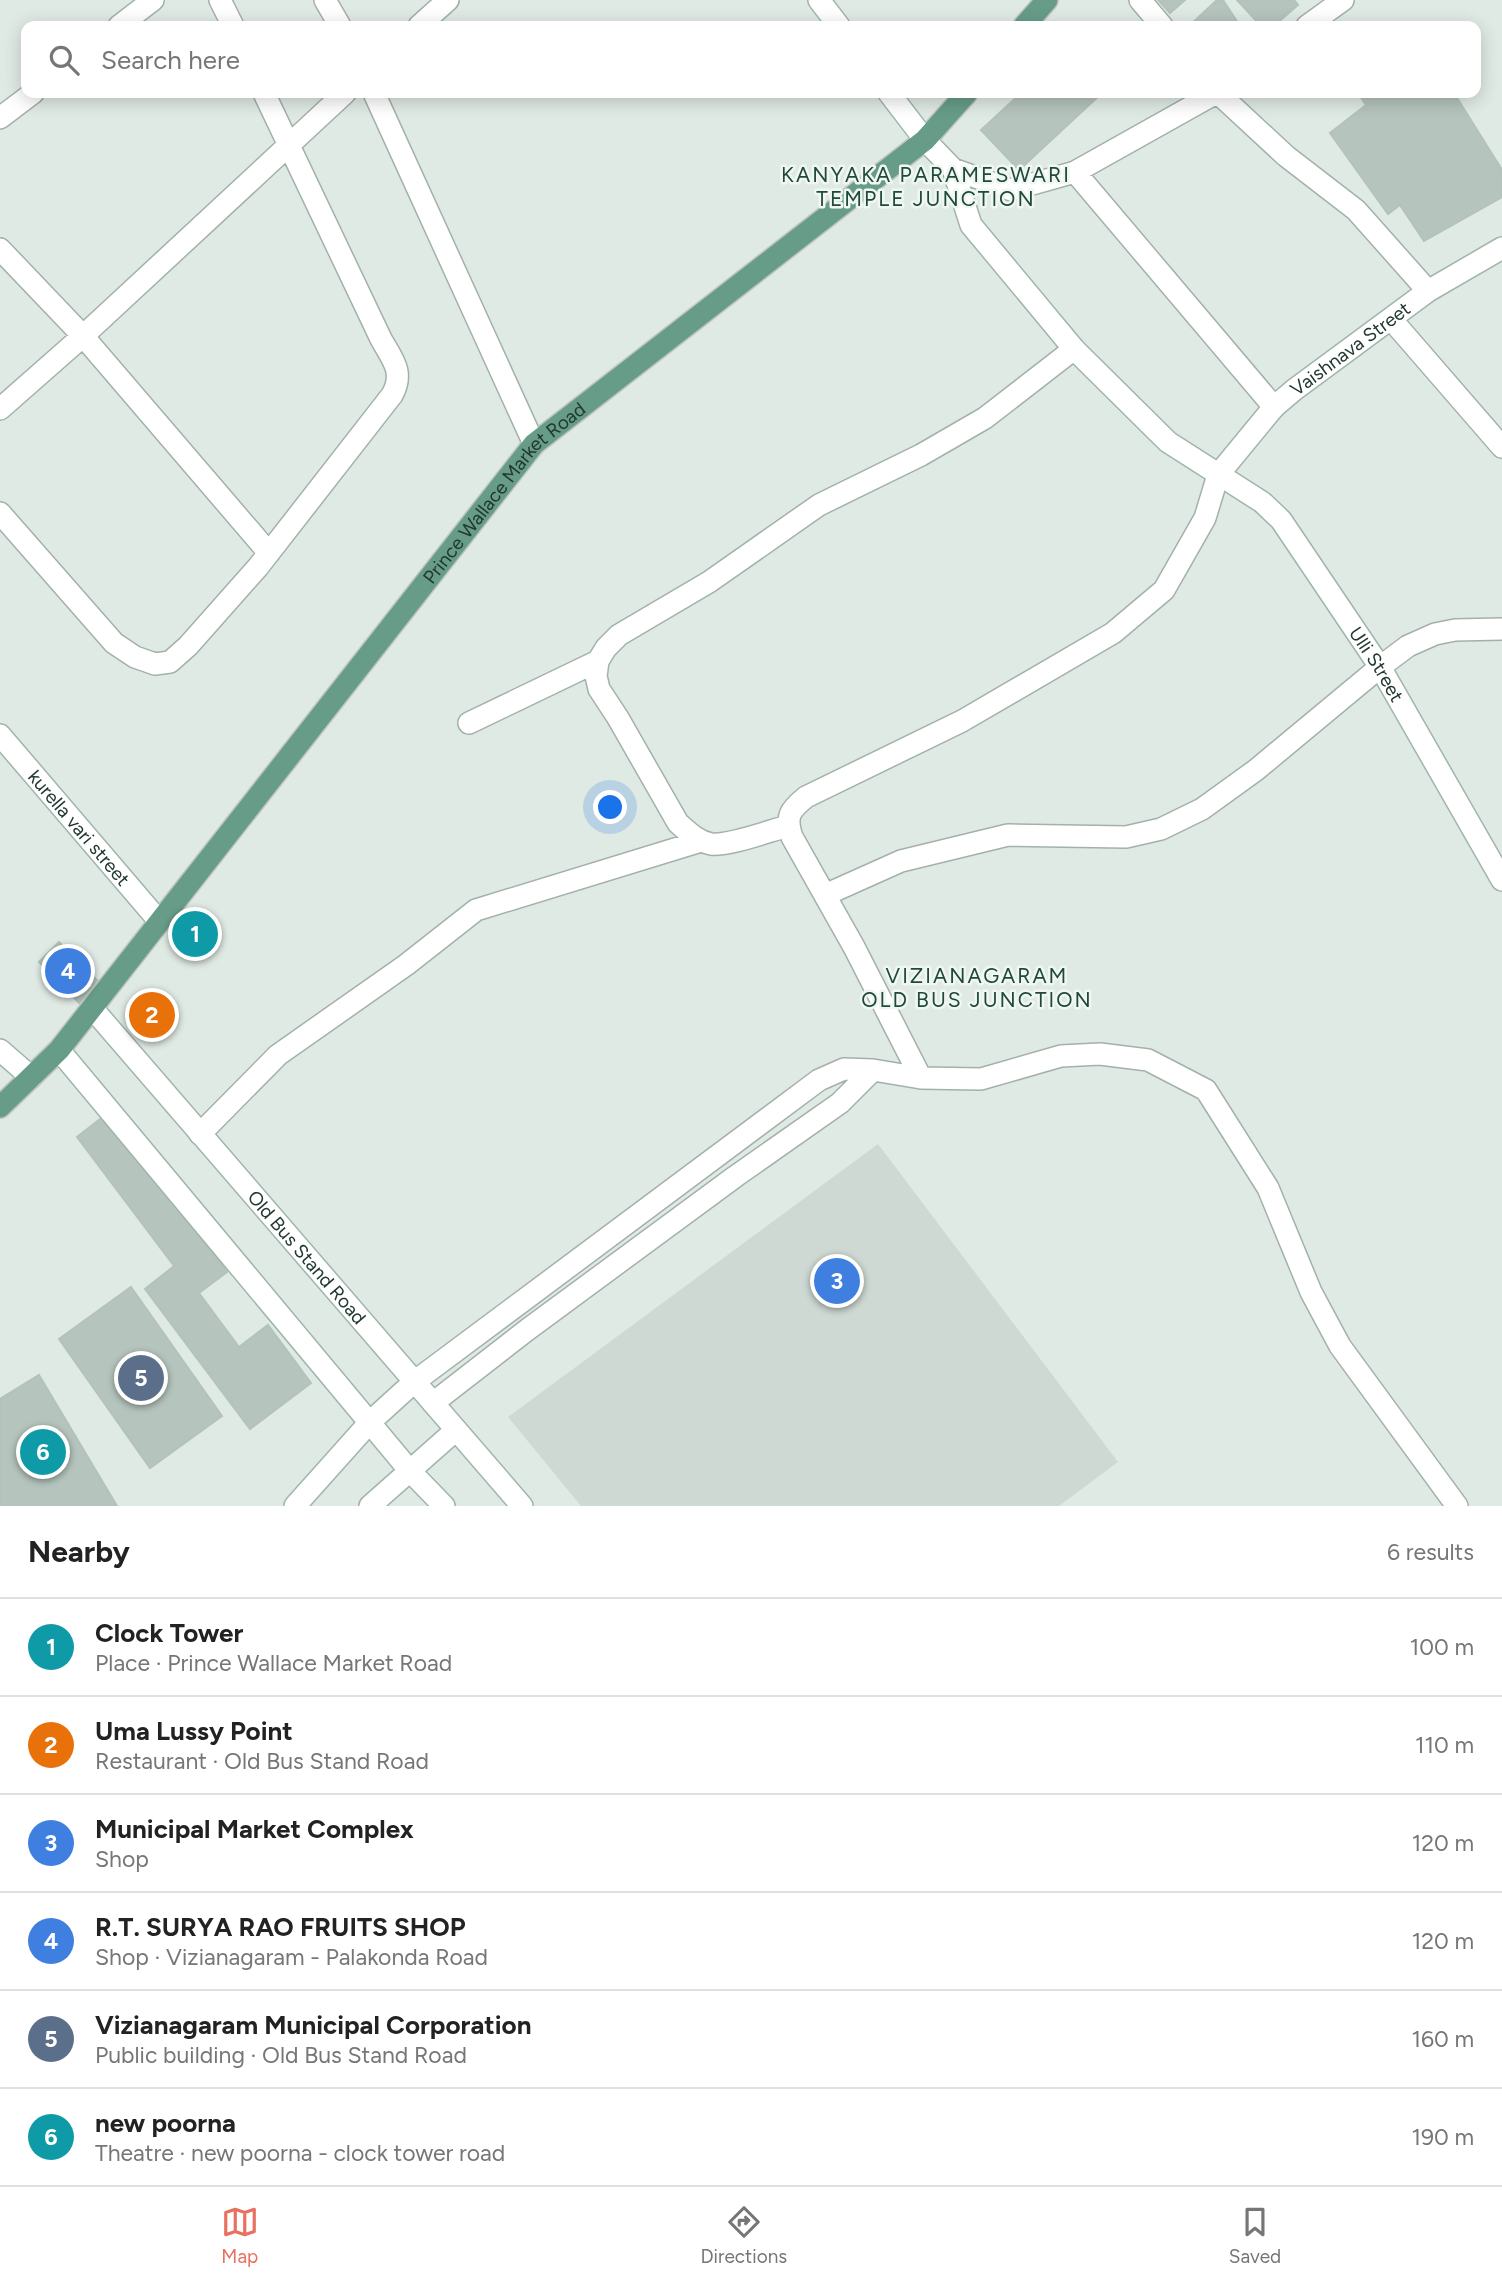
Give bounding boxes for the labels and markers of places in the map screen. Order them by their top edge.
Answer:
pin: 1 [172,908,218,960]
pin: 4 [45,945,91,997]
pin: 2 [129,989,175,1041]
pin: 3 [814,1255,860,1307]
pin: 5 [118,1352,164,1404]
pin: 6 [20,1426,66,1478]

